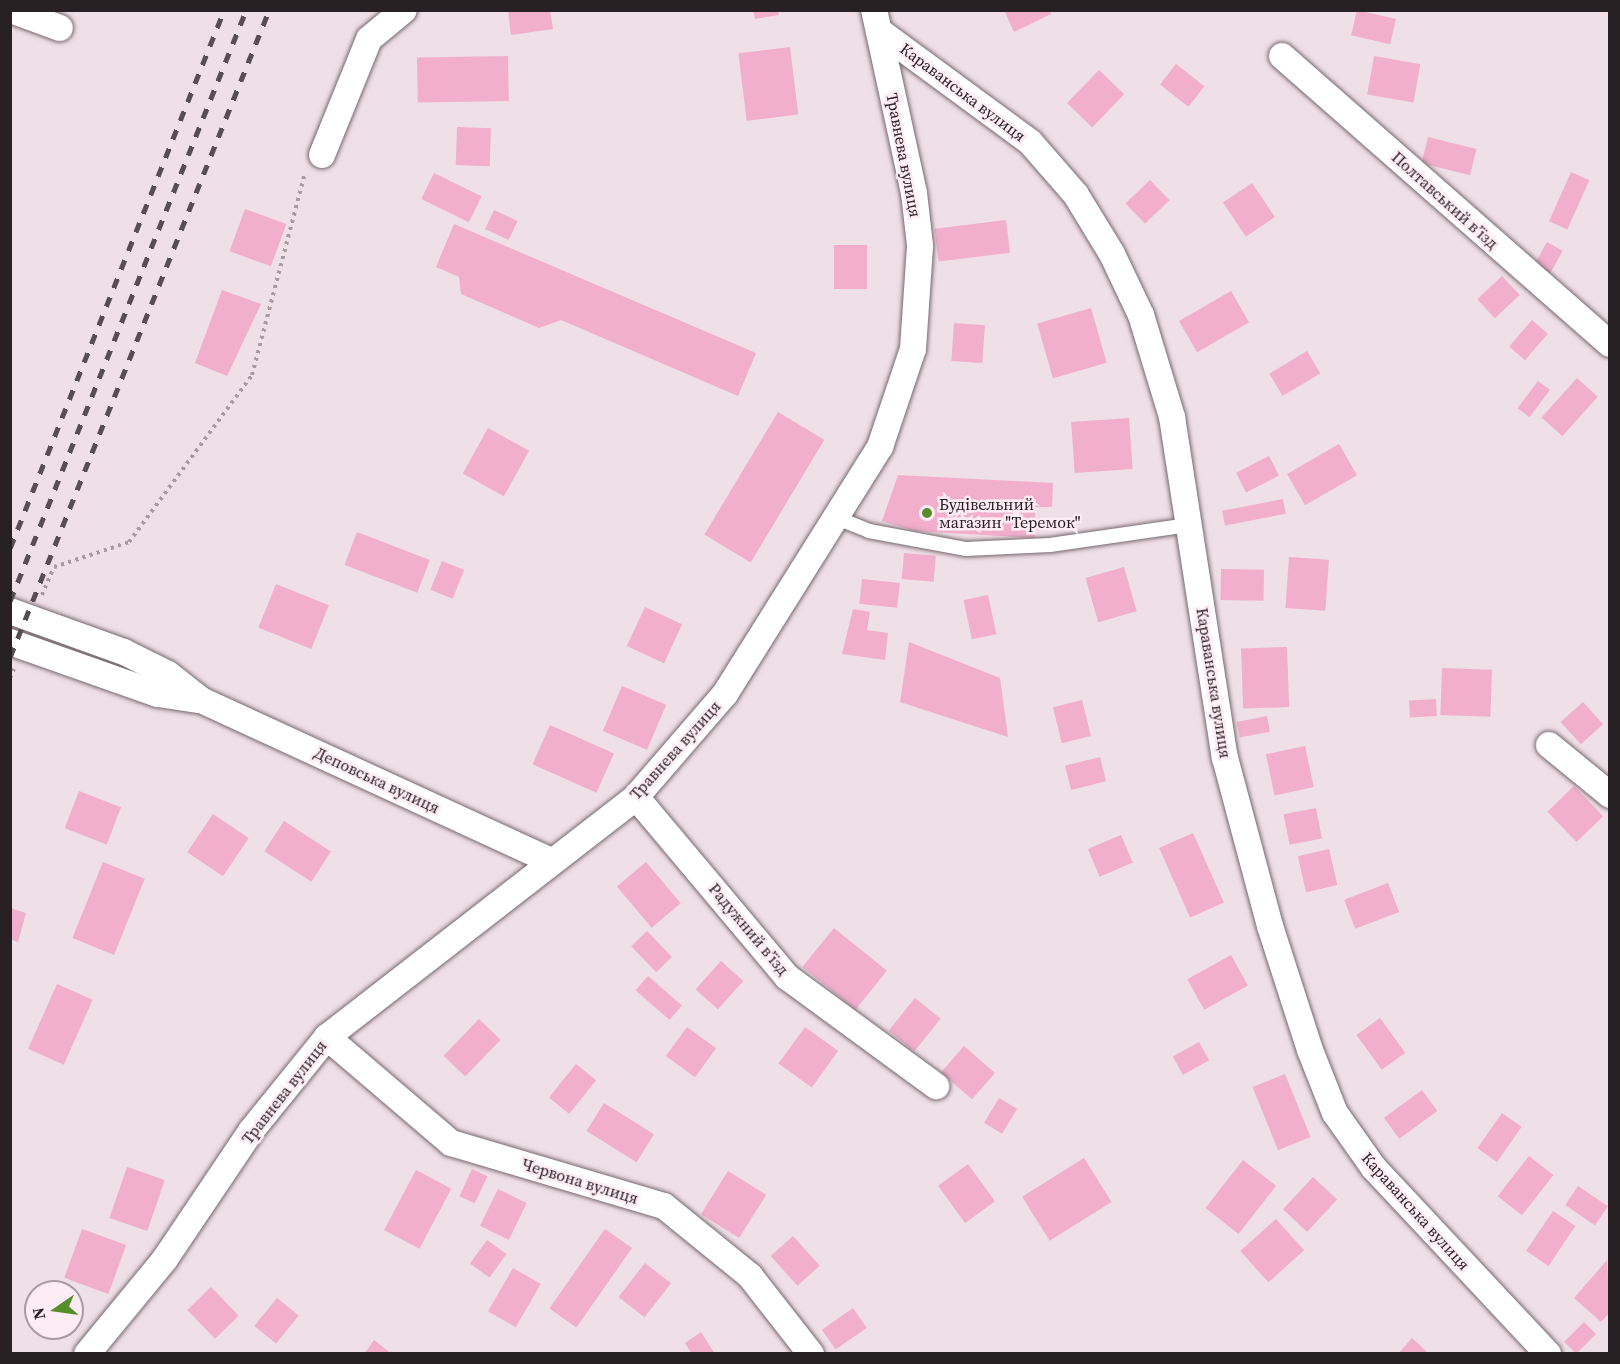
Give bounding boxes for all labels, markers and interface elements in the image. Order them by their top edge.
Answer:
street label: Караванська вулиця [897,39,1029,145]
street label: Травнева вулиця [883,91,925,219]
street label: Полтавський в’їзд [1388,147,1502,253]
place label: Будівельний магазин "Теремок" [939,494,1081,532]
marker: Будівельний магазин "Теремок" [920,506,934,520]
street label: Караванська вулиця [1193,606,1235,760]
street label: Травнева вулиця [626,697,724,803]
street label: Деповська вулиця [311,743,443,817]
street label: Радужний в’їзд [705,879,793,979]
street label: Травнева вулиця [238,1036,330,1148]
street label: Караванська вулиця [1358,1148,1474,1274]
street label: Червона вулиця [519,1154,641,1208]
north arrow [24,1280,84,1340]
text: N [26,1305,50,1322]

